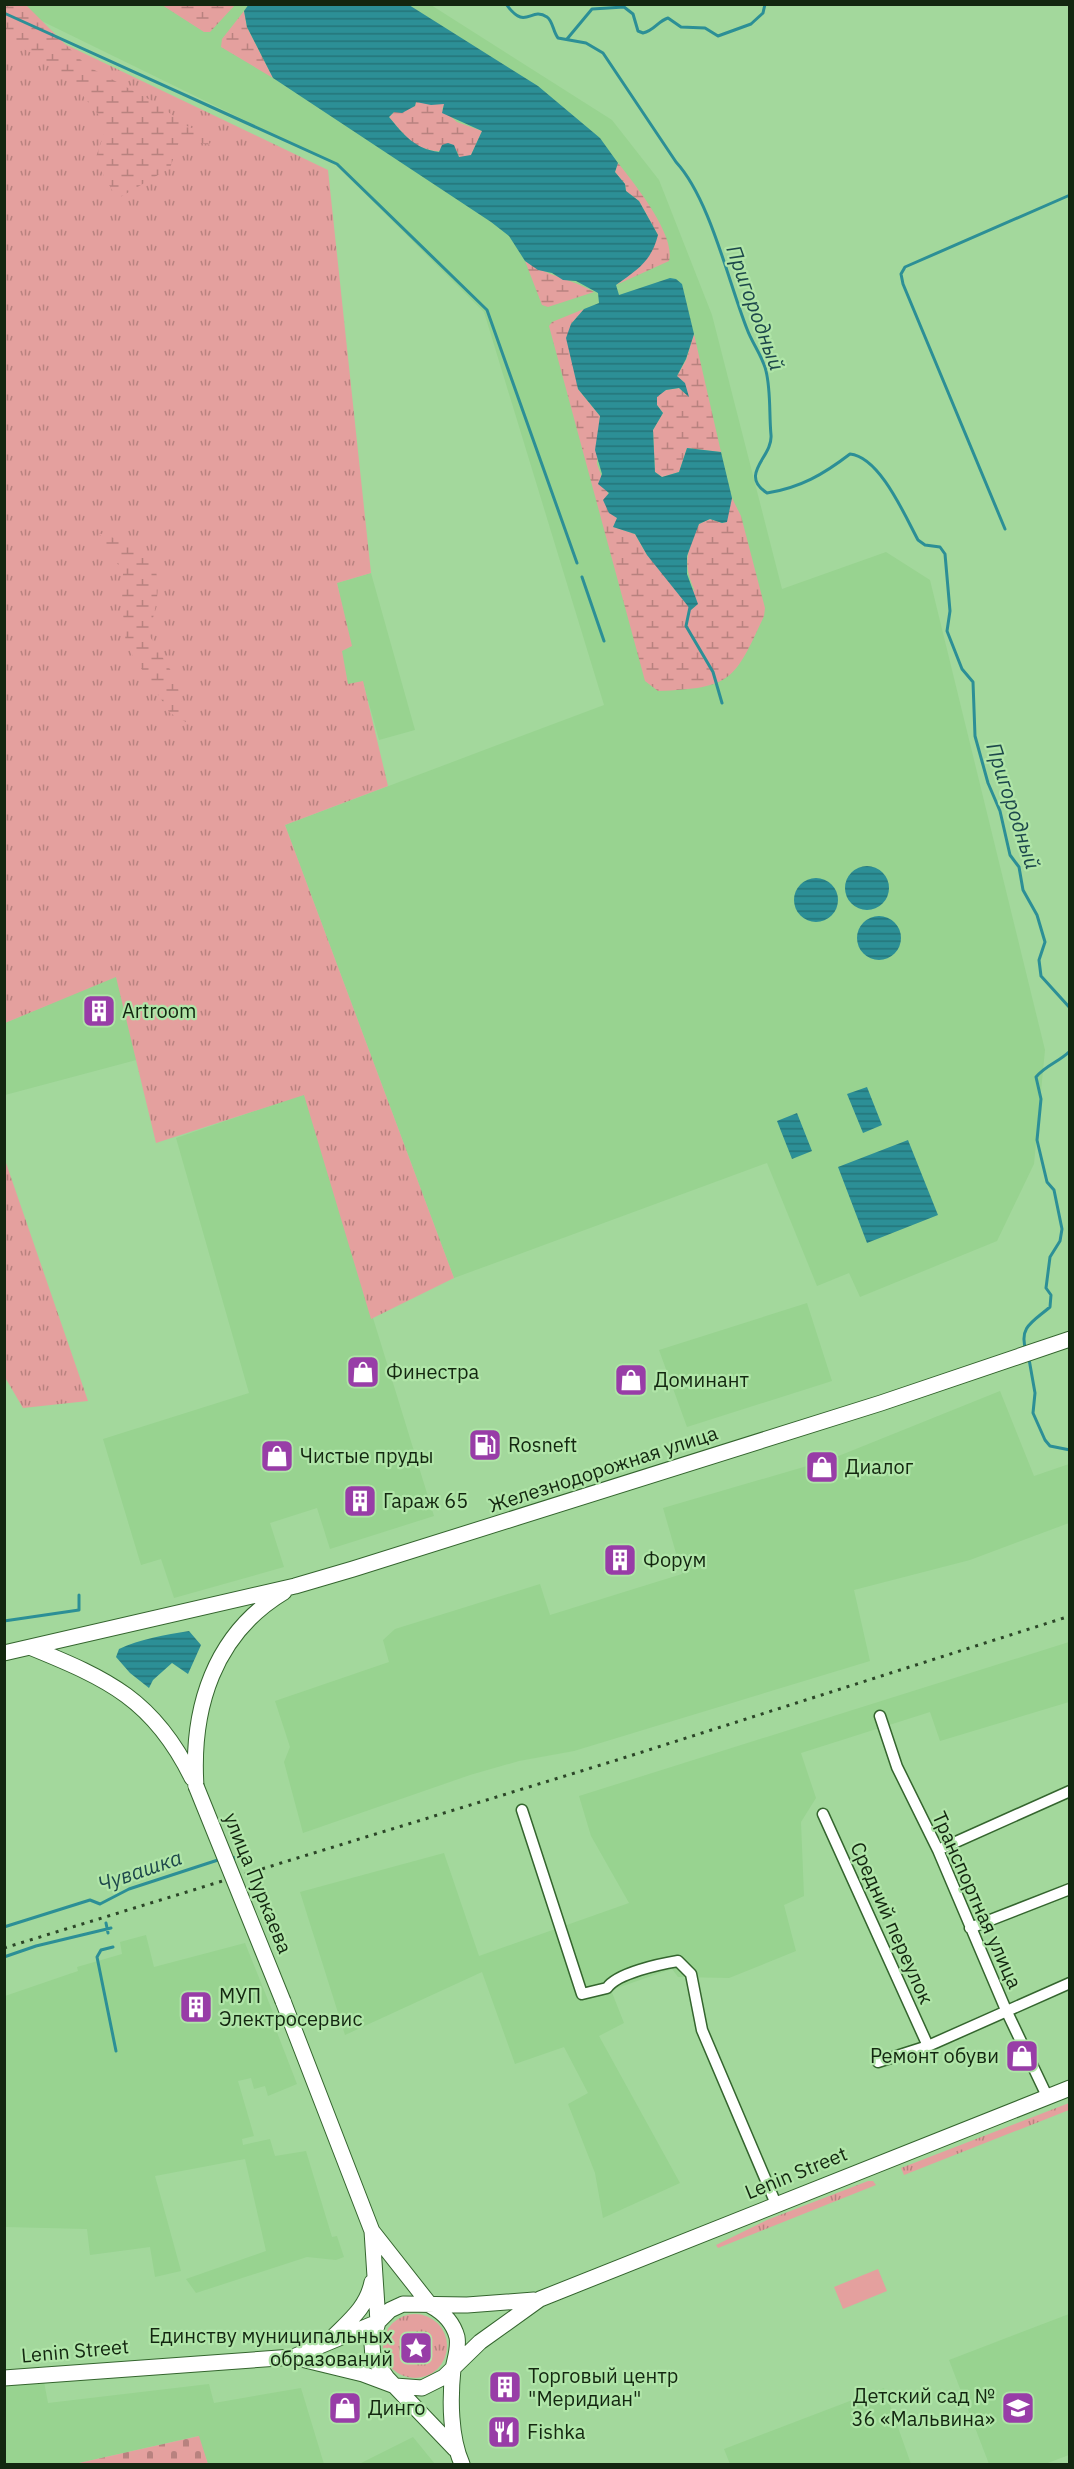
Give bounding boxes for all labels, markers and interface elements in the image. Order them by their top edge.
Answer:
water label: Пригородный [720,241,792,374]
water label: Пригородный [980,739,1048,873]
building icon: Artroom [81,993,117,1029]
place label: Artroom [122,997,196,1024]
shop icon: Финестра [345,1354,381,1390]
place label: Финестра [386,1358,480,1385]
shop icon: Доминант [613,1362,649,1398]
place label: Доминант [654,1366,749,1393]
street label: Железнодорожная улица [485,1419,721,1518]
fuel station icon: Rosneft [467,1427,503,1463]
place label: Rosneft [508,1431,577,1458]
shop icon: Чистые пруды [259,1438,295,1474]
place label: Чистые пруды [300,1442,433,1469]
shop icon: Диалог [804,1449,840,1485]
place label: Диалог [845,1453,914,1480]
building icon: Гараж 65 [342,1483,378,1519]
place label: Гараж 65 [383,1487,468,1514]
building icon: Форум [602,1542,638,1578]
place label: Форум [643,1546,706,1573]
street label: Транспортная улица [926,1807,1029,1993]
street label: улица Пуркаева [218,1808,299,1958]
street label: Средний переулок [845,1837,940,2008]
water label: Чувашка [94,1843,185,1897]
place label: МУП Электросервис [219,1982,362,2032]
building icon: МУП Электросервис [178,1989,214,2025]
shop icon: Ремонт обуви [1004,2038,1040,2074]
place label: Ремонт обуви [870,2042,999,2069]
street label: Lenin Street [741,2140,851,2205]
place label: Единству муниципальных образований [149,2322,393,2372]
place icon: Единству муниципальных образований [398,2330,434,2366]
street label: Lenin Street [20,2332,130,2369]
place label: Торговый центр "Меридиан" [528,2362,678,2412]
building icon: Торговый центр "Меридиан" [487,2369,523,2405]
place label: Детский сад № 36 «Мальвина» [852,2382,995,2432]
shop icon: Динго [327,2390,363,2426]
school or university icon: Детский сад № 36 «Мальвина» [1000,2390,1036,2426]
place label: Динго [368,2394,426,2421]
restaurant icon: Fishka [486,2414,522,2450]
place label: Fishka [527,2418,586,2445]

